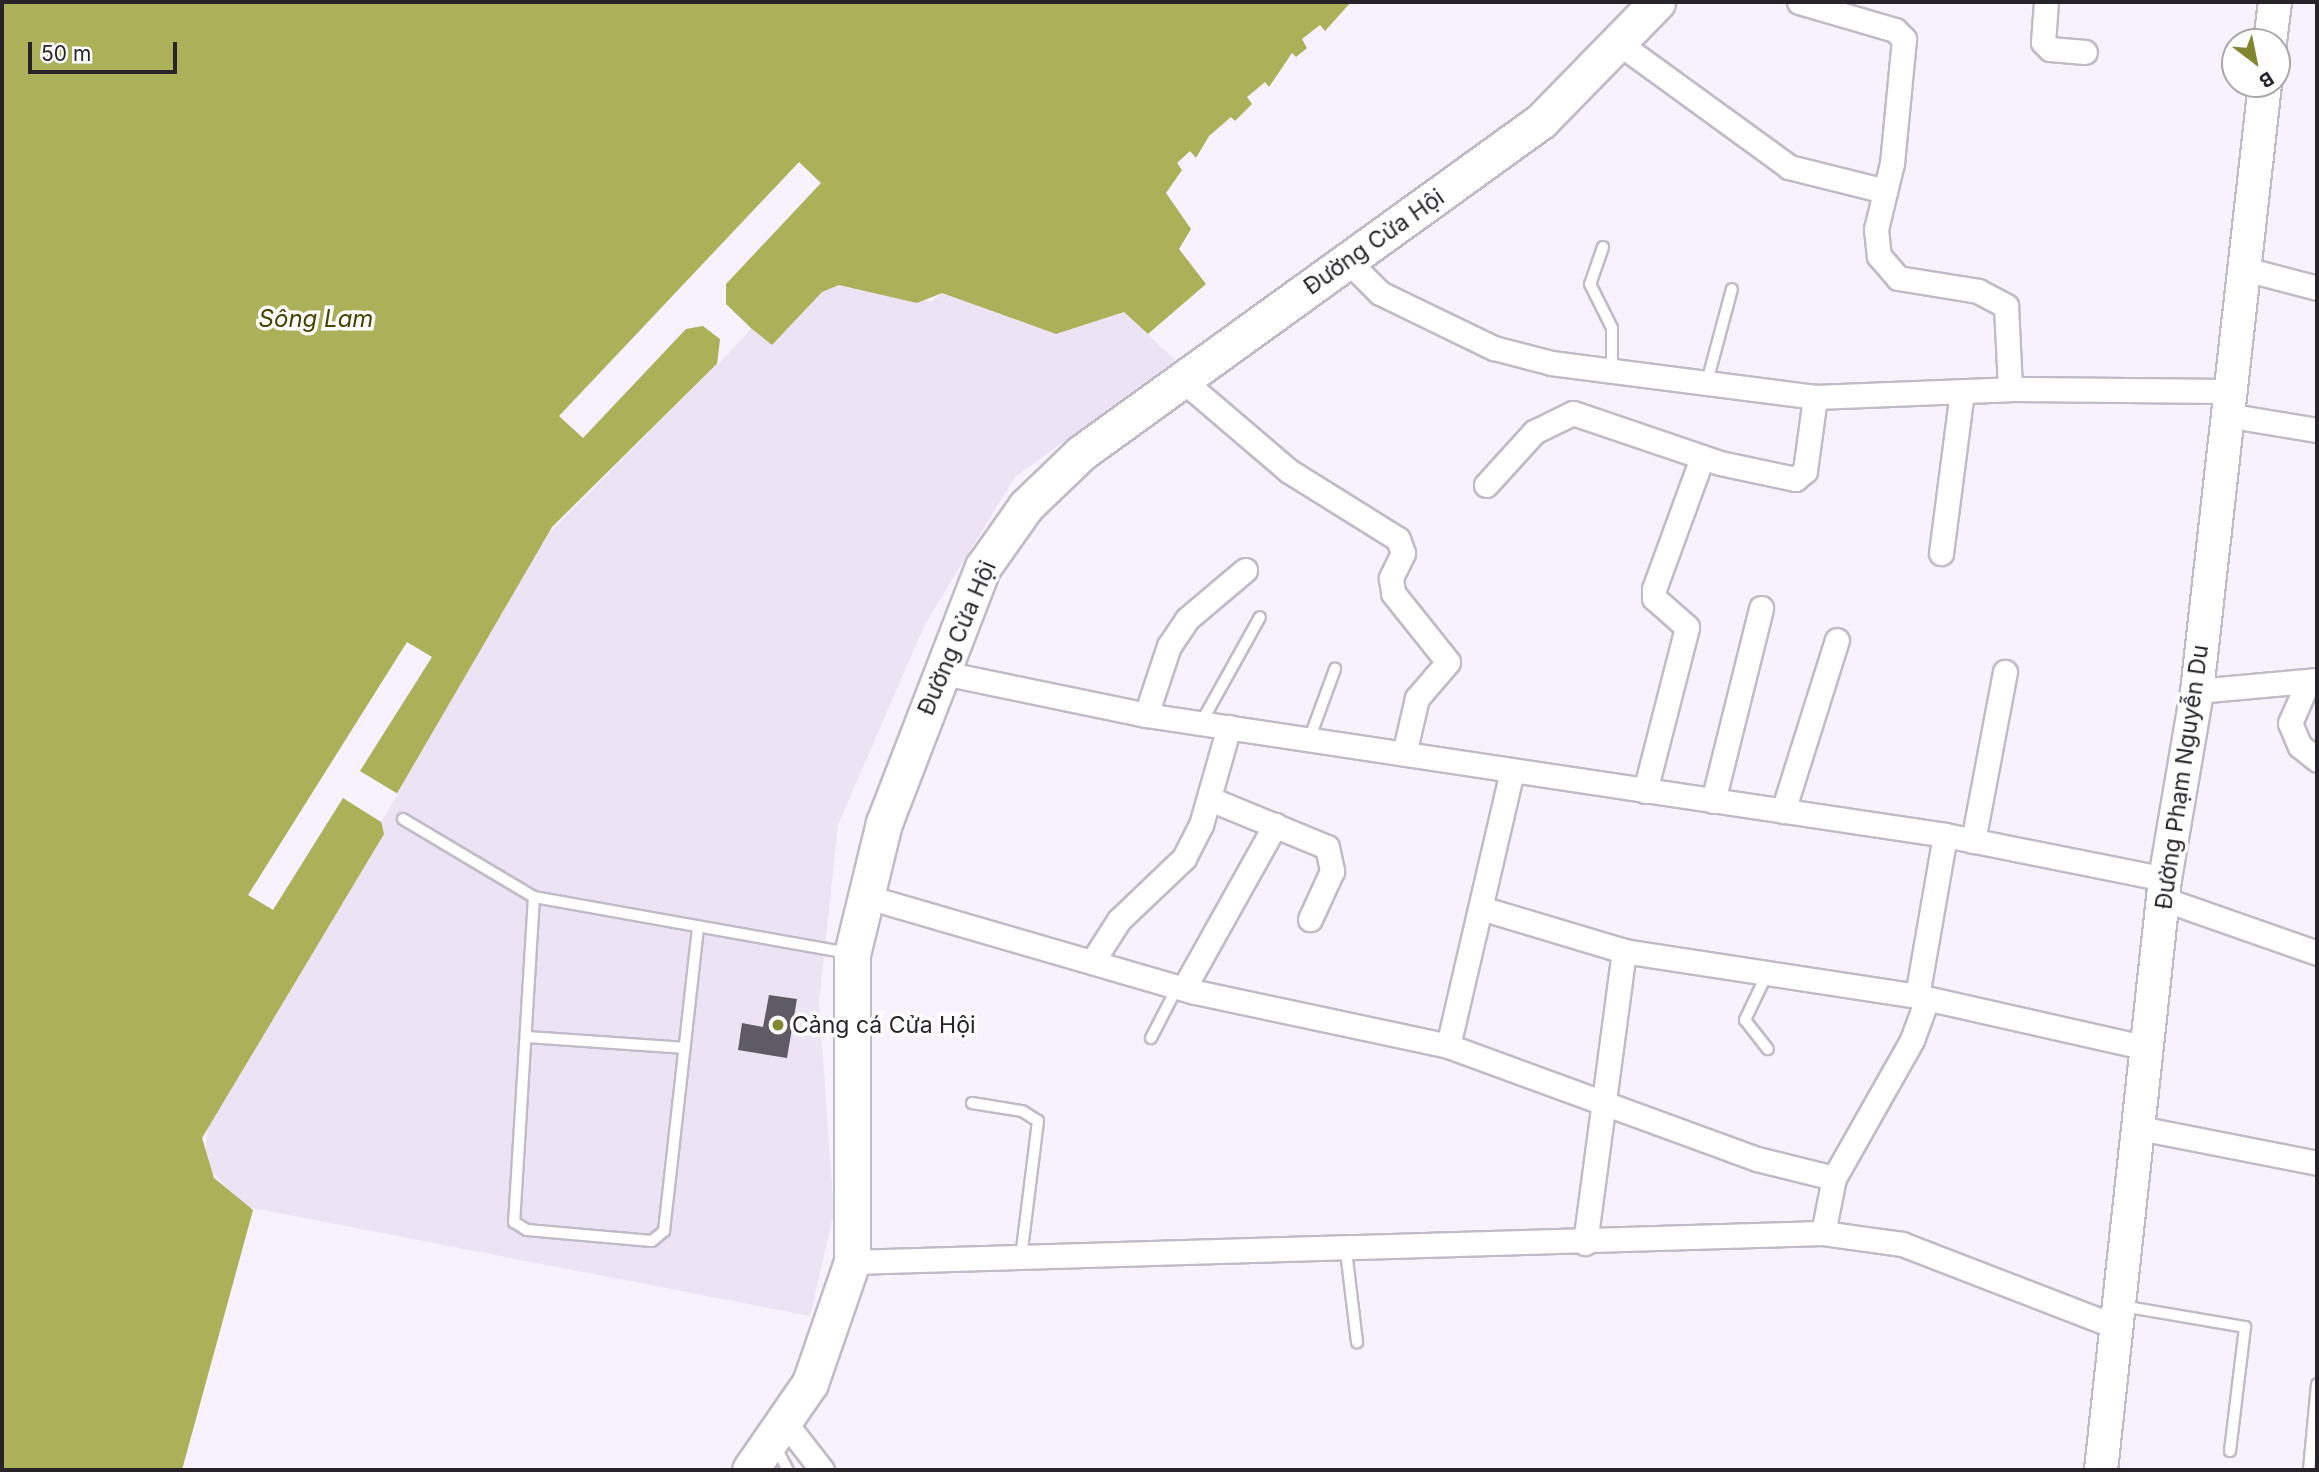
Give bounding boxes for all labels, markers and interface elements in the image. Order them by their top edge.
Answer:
scale bar [32,28,180,72]
north arrow [2221,28,2291,98]
text: 50 m [41,41,91,66]
text: B [2255,66,2278,93]
street label: Đường Cửa Hội [1299,183,1449,301]
water label: Sông Lam [259,305,373,333]
street label: Đường Cửa Hội [912,557,1002,719]
street label: Đường Phạm Nguyễn Du [2150,643,2214,911]
place label: Cảng cá Cửa Hội [792,1011,976,1039]
marker: Cảng cá Cửa Hội [770,1017,786,1033]

